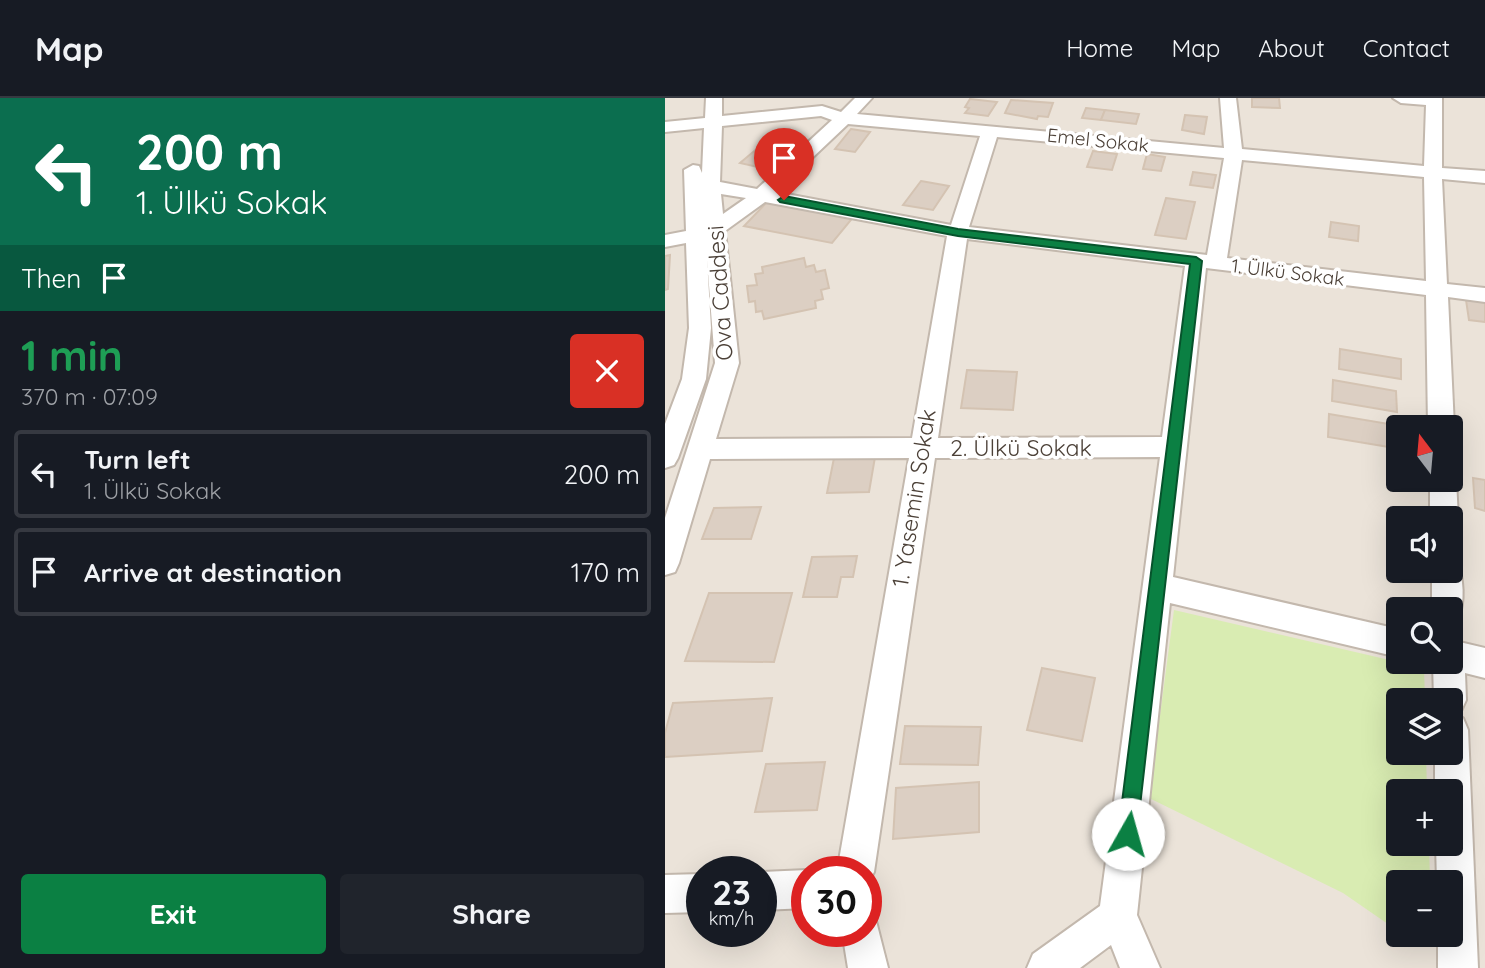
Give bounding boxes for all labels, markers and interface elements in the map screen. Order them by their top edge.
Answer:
text: Map [35,28,103,69]
text: Home [1066,33,1133,63]
text: Map [1171,33,1220,63]
text: About [1258,33,1325,63]
text: Contact [1363,33,1450,63]
text: 200 m [136,121,283,182]
street label: Emel Sokak [1046,123,1150,157]
icon: left [21,126,112,217]
pin [754,128,814,200]
icon: arrive [765,139,803,177]
text: 1. Ülkü Sokak [136,182,327,222]
street label: Ova Caddesi [700,224,739,362]
street label: 1. Ülkü Sokak [1230,253,1346,291]
icon: arrive [95,259,133,297]
text: Then [21,262,81,295]
text: 1 min [21,329,123,382]
button: close [570,334,644,408]
text: 370 m · 07:09 [21,382,158,411]
street label: 1. Yasemin Sokak [885,407,942,589]
north arrow [1386,415,1463,492]
map controls [1386,415,1463,947]
street label: 2. Ülkü Sokak [950,433,1092,462]
text: Turn left [84,443,191,476]
icon: left [25,455,63,493]
text: 200 m [564,458,640,491]
text: 1. Ülkü Sokak [84,476,221,505]
button: sound [1386,506,1463,583]
icon: arrive [25,553,63,591]
text: Arrive at destination [84,556,342,589]
text: 170 m [571,556,640,589]
button: search [1386,597,1463,674]
button: layers [1386,688,1463,765]
button: + [1386,779,1463,856]
position arrow [1091,797,1165,871]
speed limit sign: 30 [791,856,882,947]
text: 23 [712,870,751,914]
button: − [1386,870,1463,947]
button: Exit [21,874,326,954]
button: Share [340,874,644,954]
text: km/h [709,907,754,930]

